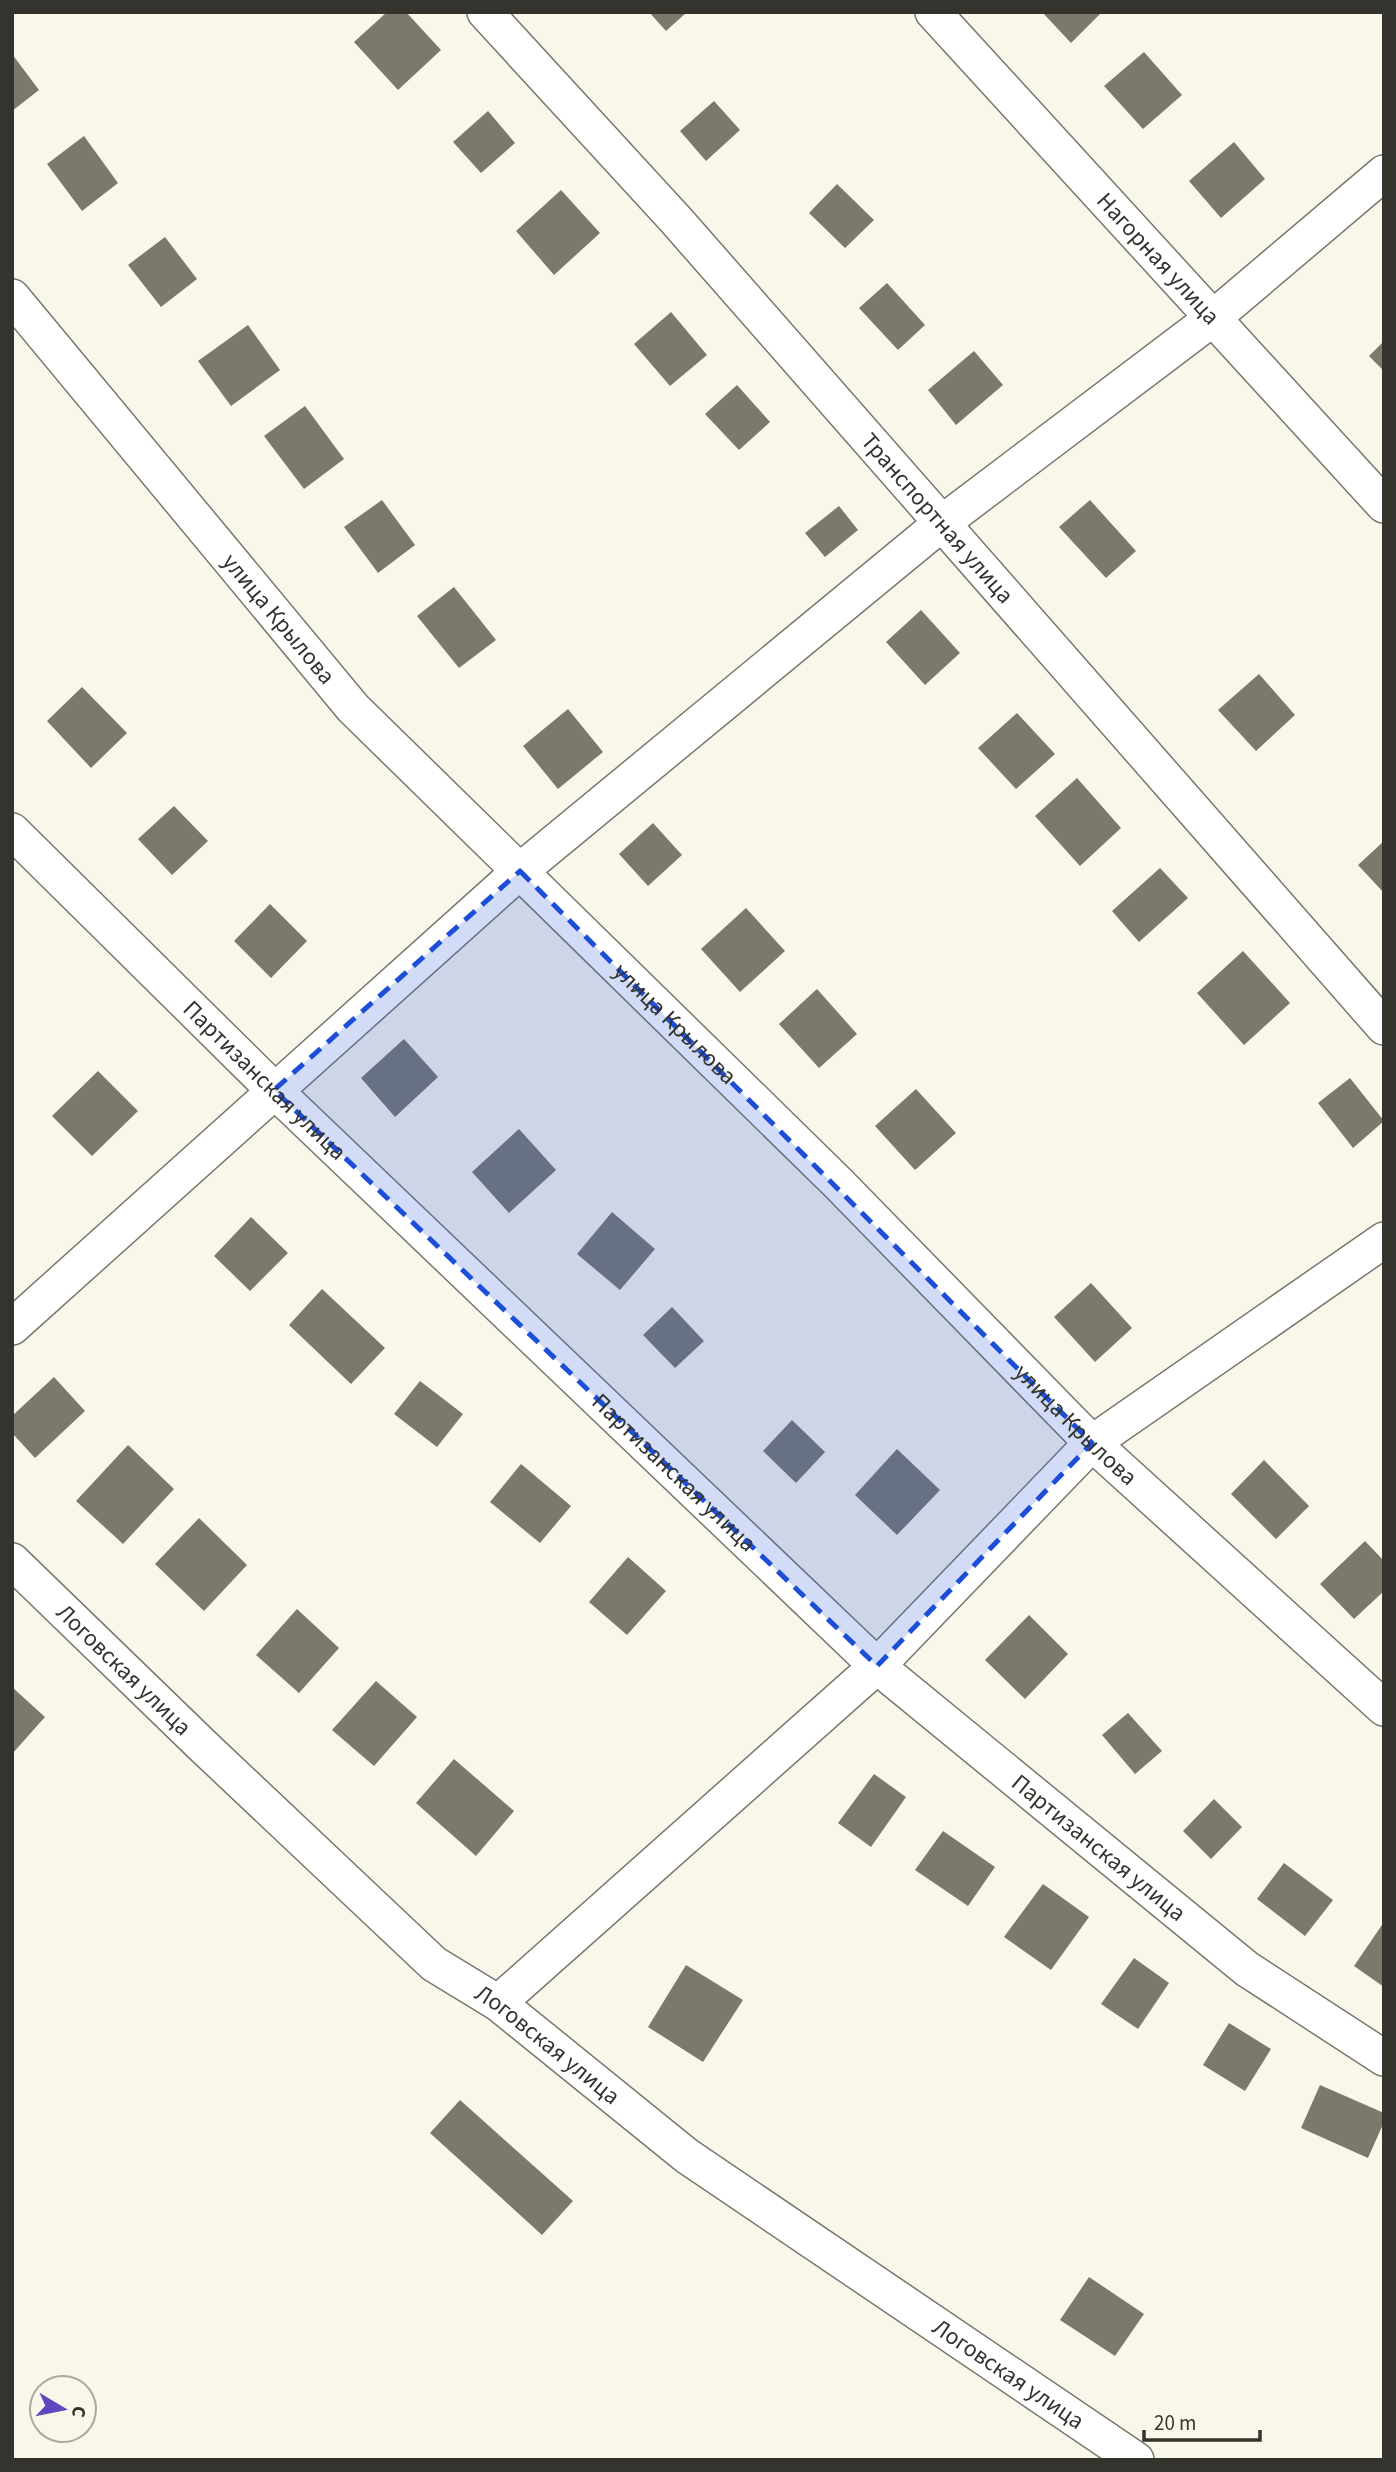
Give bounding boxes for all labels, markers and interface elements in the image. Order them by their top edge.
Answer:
street label: Нагорная улица [1089,184,1228,332]
street label: Транспортная улица [853,425,1022,611]
street label: улица Крылова [214,545,344,692]
street label: улица Крылова [605,955,745,1092]
street label: Партизанская улица [175,992,355,1168]
street label: улица Крылова [1006,1356,1145,1494]
street label: Партизанская улица [584,1385,765,1560]
street label: Логовская улица [48,1595,200,1744]
street label: Партизанская улица [1004,1766,1194,1930]
street label: Логовская улица [468,1976,628,2113]
street label: Логовская улица [925,2310,1092,2438]
north arrow [28,2374,98,2444]
scale bar [1144,2398,1260,2442]
text: С [64,2404,93,2419]
text: 20 m [1154,2408,1196,2438]

